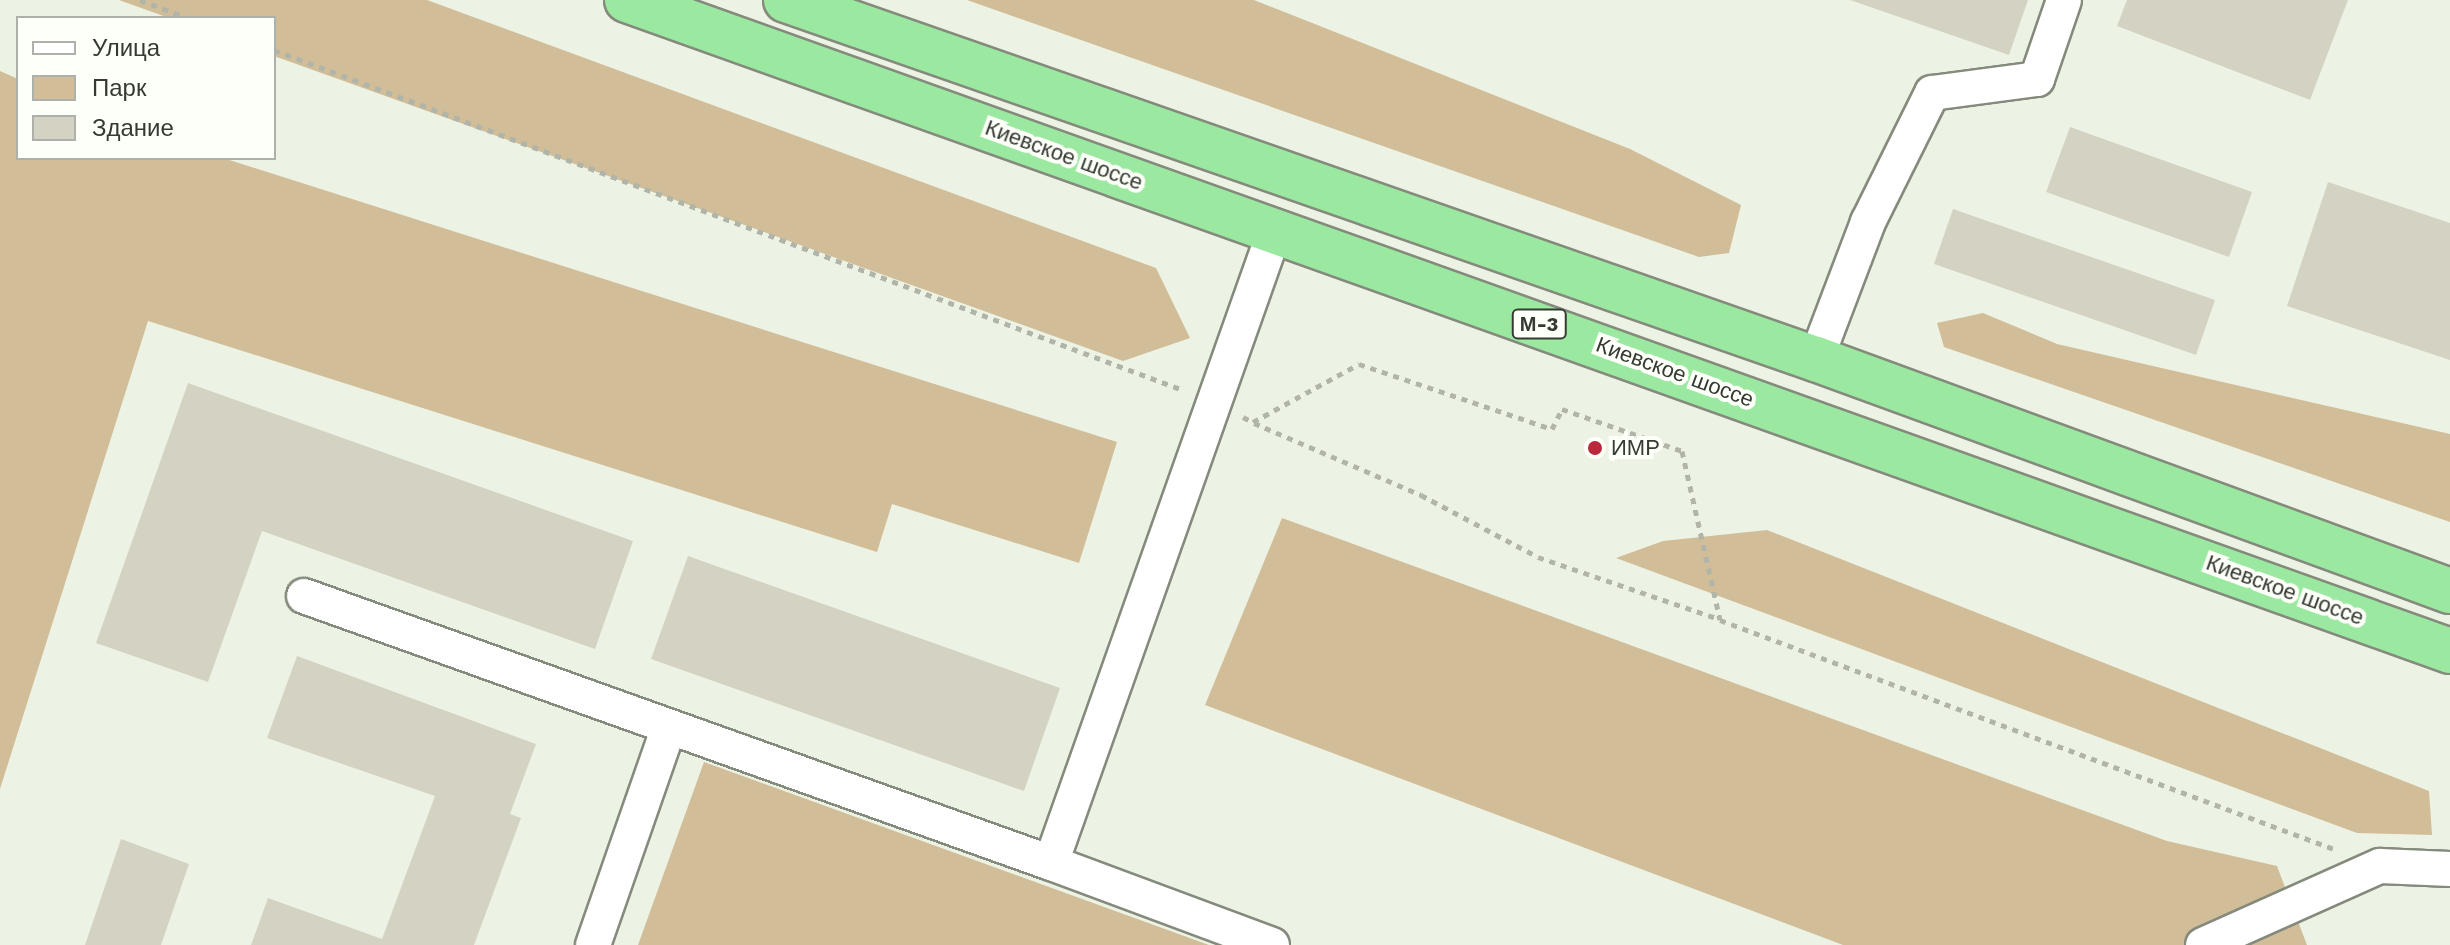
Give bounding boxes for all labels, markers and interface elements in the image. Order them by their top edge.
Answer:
legend [16,16,276,160]
text: Улица [92,34,160,62]
text: Парк [92,74,146,102]
text: Здание [92,114,174,142]
street label: Киевское шоссе [982,114,1146,196]
road number: М-3 [1511,308,1567,340]
street label: Киевское шоссе [1593,331,1757,413]
place label: ИМР [1611,435,1660,461]
marker: ИМР [1586,439,1604,457]
street label: Киевское шоссе [2203,549,2367,631]

